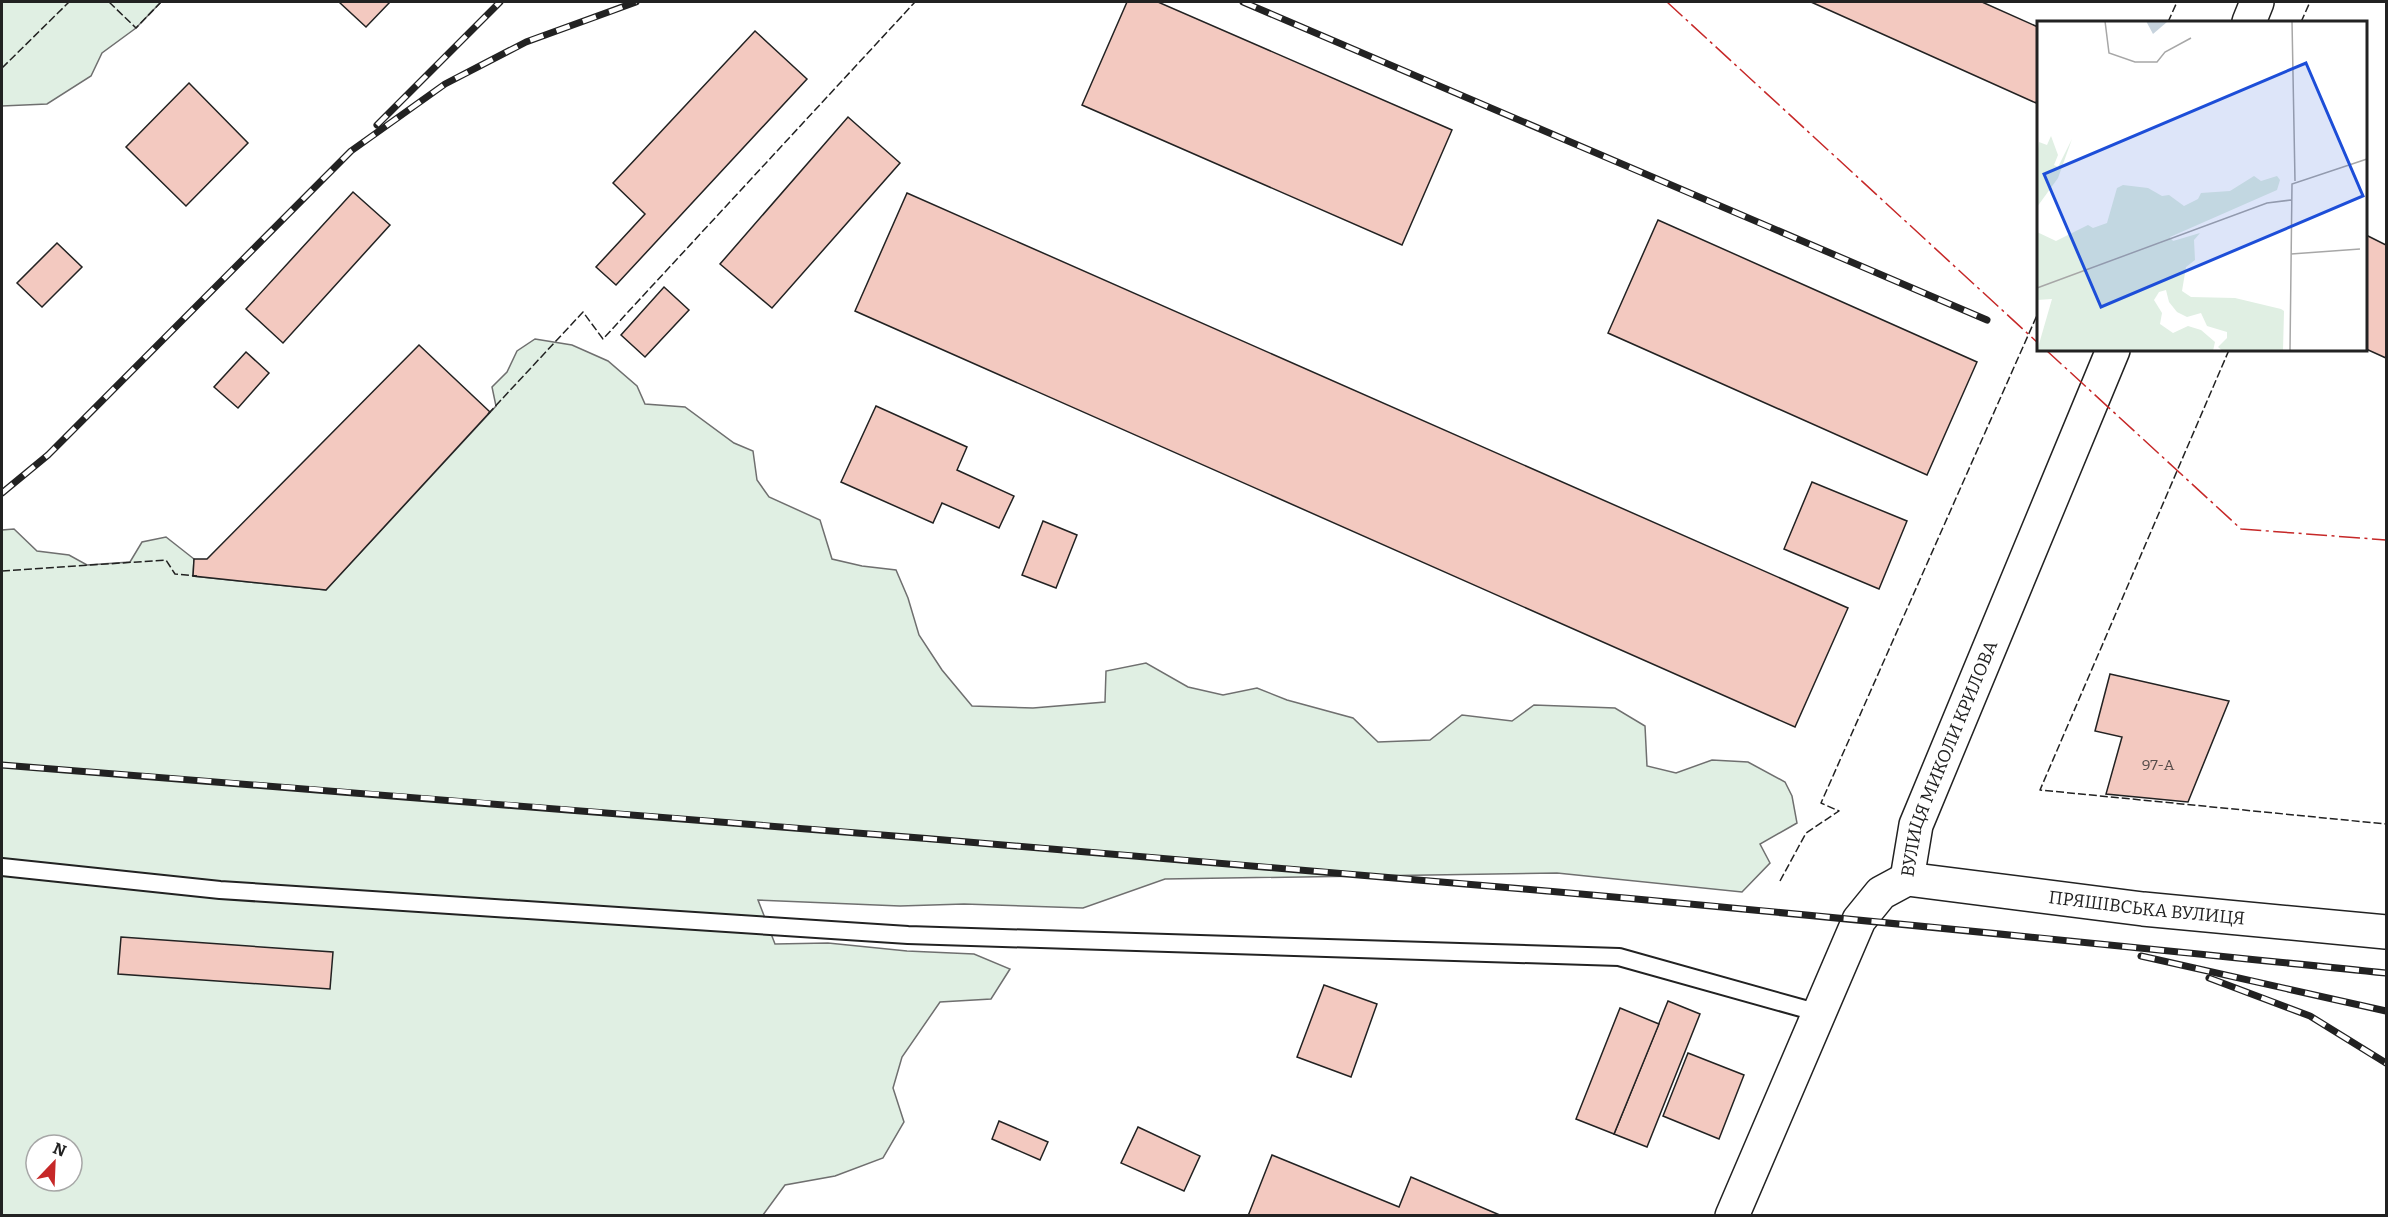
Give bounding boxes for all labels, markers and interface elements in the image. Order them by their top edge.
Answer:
inset map [2037,21,2367,351]
street label: ВУЛИЦЯ МИКОЛИ КРИЛОВА [1897,637,2002,878]
house number: 97-А [2142,756,2175,774]
street label: ПРЯШІВСЬКА ВУЛИЦЯ [2047,886,2246,930]
north arrow [24,1133,84,1193]
text: N [50,1138,69,1161]

